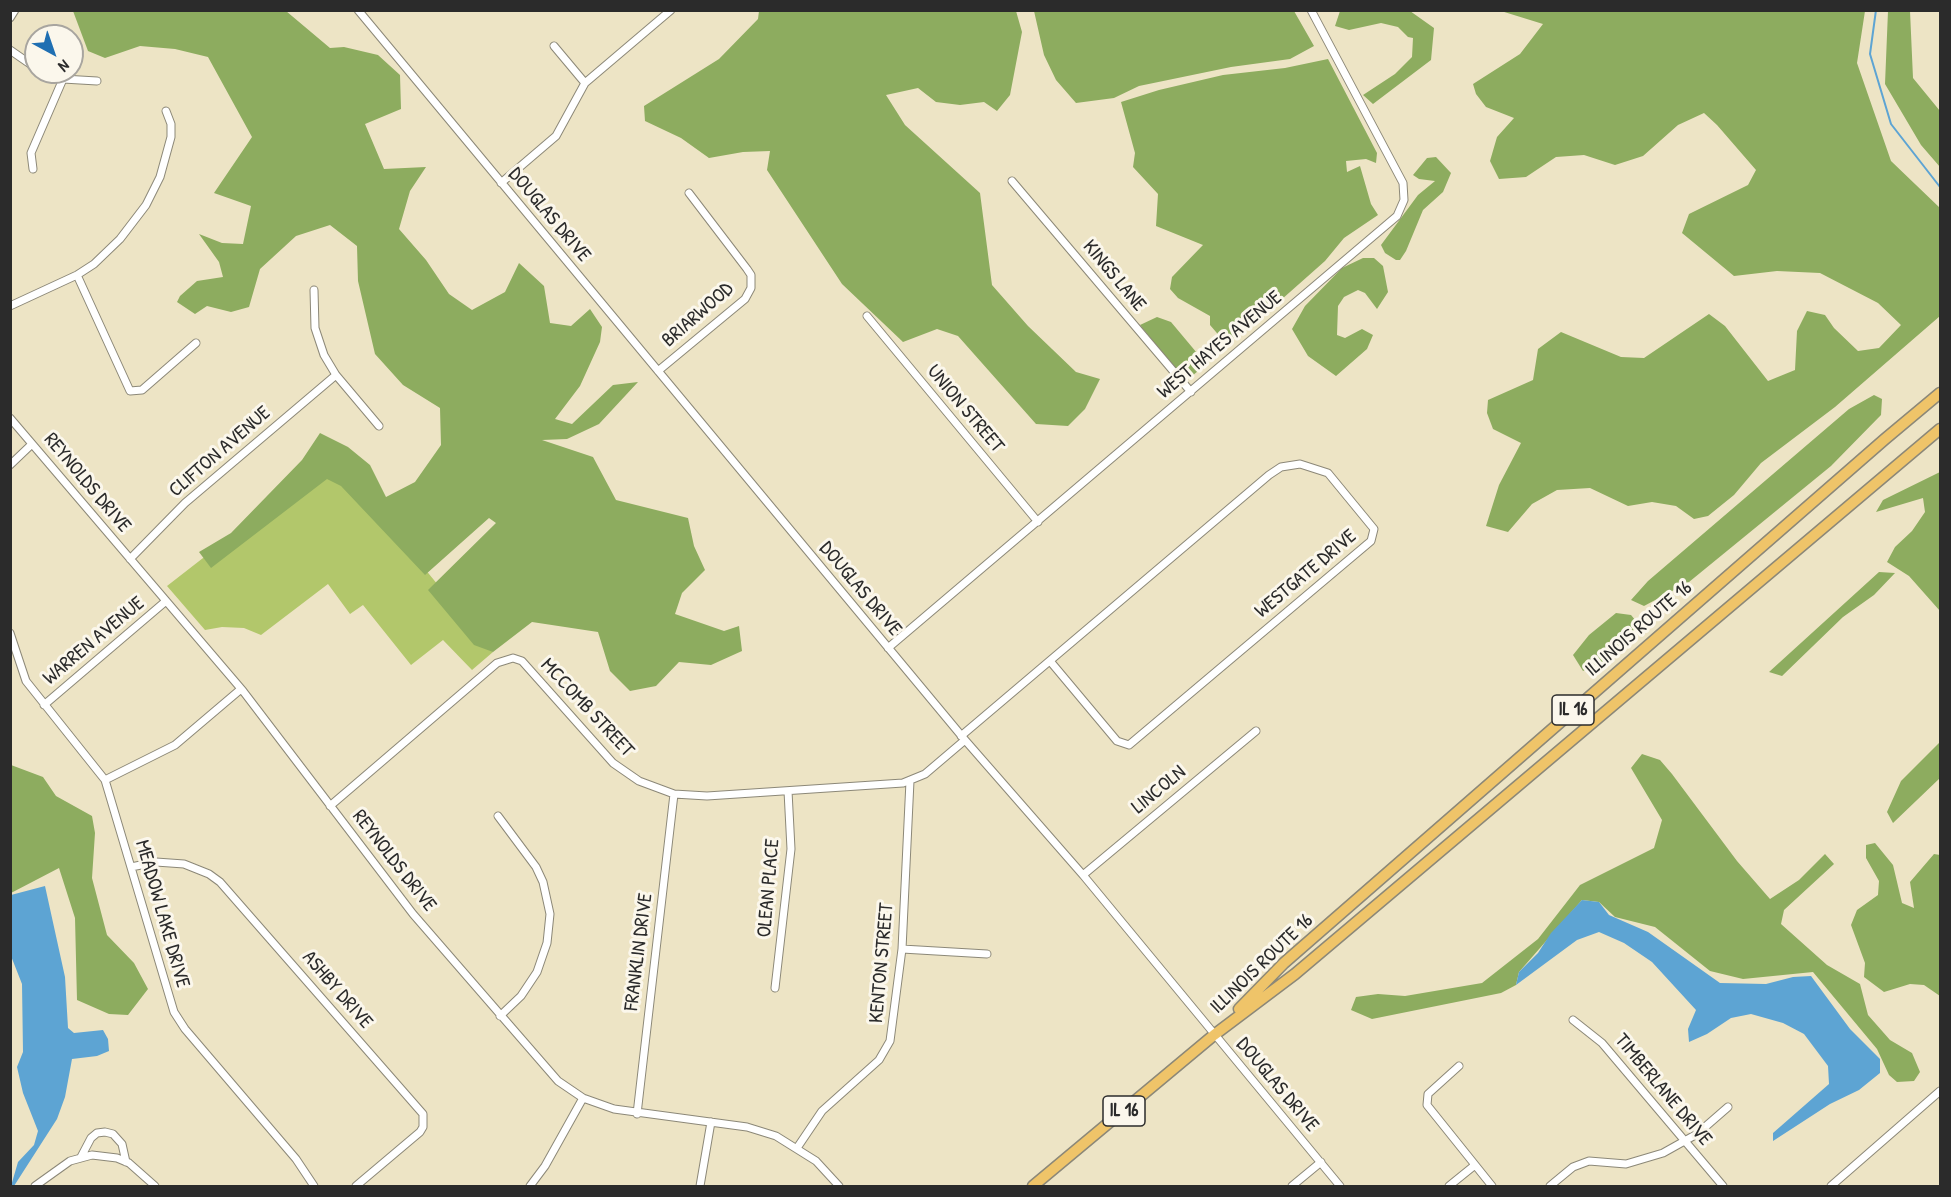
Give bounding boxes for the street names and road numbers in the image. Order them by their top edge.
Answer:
street label: DOUGLAS DRIVE [503,163,595,267]
street label: KINGS LANE [1077,235,1151,317]
street label: BRIARWOOD [657,277,739,353]
street label: WEST HAYES AVENUE [1153,286,1287,404]
street label: UNION STREET [921,360,1009,458]
street label: CLIFTON AVENUE [164,401,276,503]
street label: REYNOLDS DRIVE [38,428,136,538]
street label: WESTGATE DRIVE [1250,525,1362,623]
street label: DOUGLAS DRIVE [814,537,906,641]
street label: ILLINOIS ROUTE 16 [1581,576,1697,682]
street label: WARREN AVENUE [39,592,149,690]
street label: MCCOMB STREET [535,654,639,762]
road number: IL 16 [1552,695,1594,725]
street label: LINCOLN [1127,761,1191,819]
street label: REYNOLDS DRIVE [347,805,441,917]
street label: MEADOW LAKE DRIVE [129,837,195,991]
street label: OLEAN PLACE [753,838,785,938]
street label: FRANKLIN DRIVE [620,892,658,1012]
street label: KENTON STREET [865,902,899,1024]
street label: ILLINOIS ROUTE 16 [1206,909,1318,1019]
street label: ASHBY DRIVE [297,946,377,1034]
street label: TIMBERLANE DRIVE [1609,1029,1717,1151]
street label: DOUGLAS DRIVE [1231,1033,1323,1137]
road number: IL 16 [1103,1096,1145,1126]

